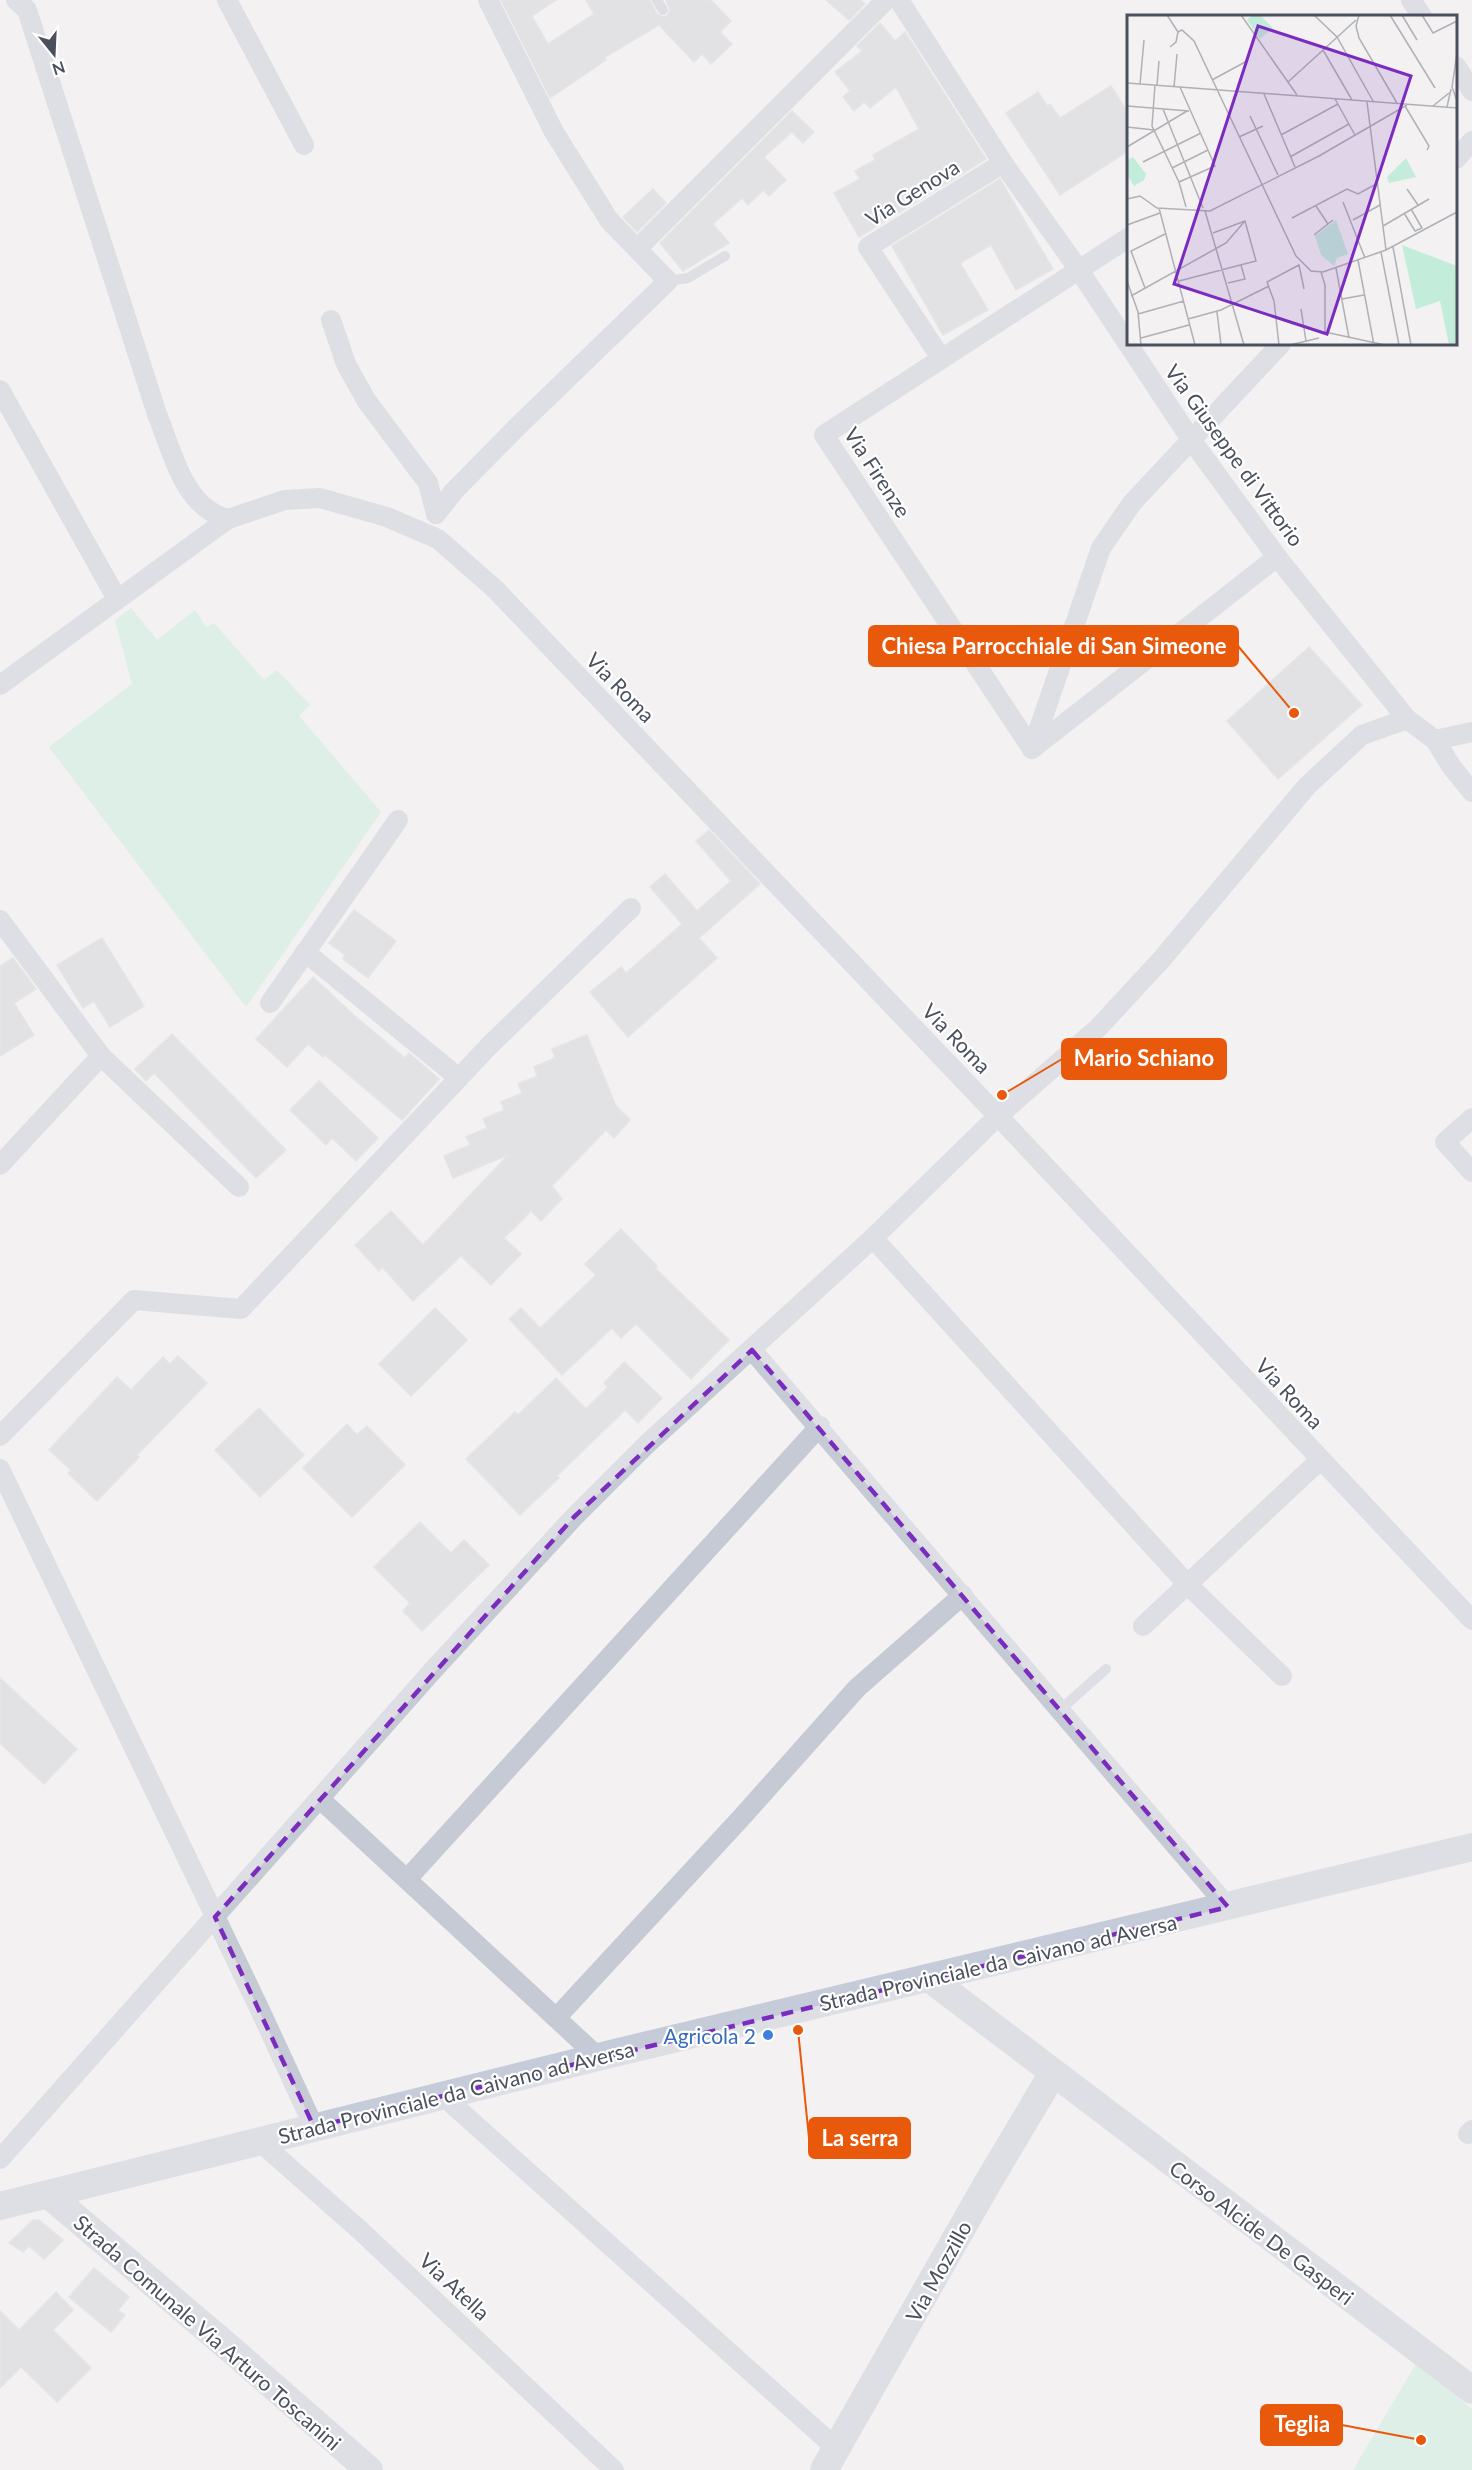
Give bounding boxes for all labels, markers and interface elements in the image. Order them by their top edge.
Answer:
inset map [1127,15,1457,345]
north arrow [24,24,84,84]
text: N [50,58,68,80]
street label: Via Genova [861,153,963,231]
street label: Via Giuseppe di Vittorio [1161,359,1309,551]
street label: Via Firenze [840,422,916,522]
callout: Chiesa Parrocchiale di San Simeone [869,626,1238,666]
text: Chiesa Parrocchiale di San Simeone [881,632,1227,659]
street label: Via Roma [582,647,660,727]
street label: Via Roma [918,998,996,1078]
callout: Mario Schiano [1062,1039,1226,1079]
text: Mario Schiano [1074,1044,1214,1071]
street label: Via Roma [1251,1353,1329,1433]
street label: Strada Provinciale da Caivano ad Aversa [817,1909,1179,2015]
place label: Agricola 2 [663,2023,756,2048]
marker: Agricola 2 [761,2028,775,2042]
street label: Strada Provinciale da Caivano ad Aversa [276,2036,636,2148]
callout: La serra [809,2118,910,2158]
text: La serra [822,2124,898,2151]
street label: Corso Alcide De Gasperi [1165,2155,1359,2309]
street label: Strada Comunale Via Arturo Toscanini [69,2209,347,2455]
street label: Via Mozzillo [900,2216,976,2326]
street label: Via Atella [415,2247,495,2325]
callout: Teglia [1261,2405,1342,2445]
text: Teglia [1274,2410,1330,2437]

